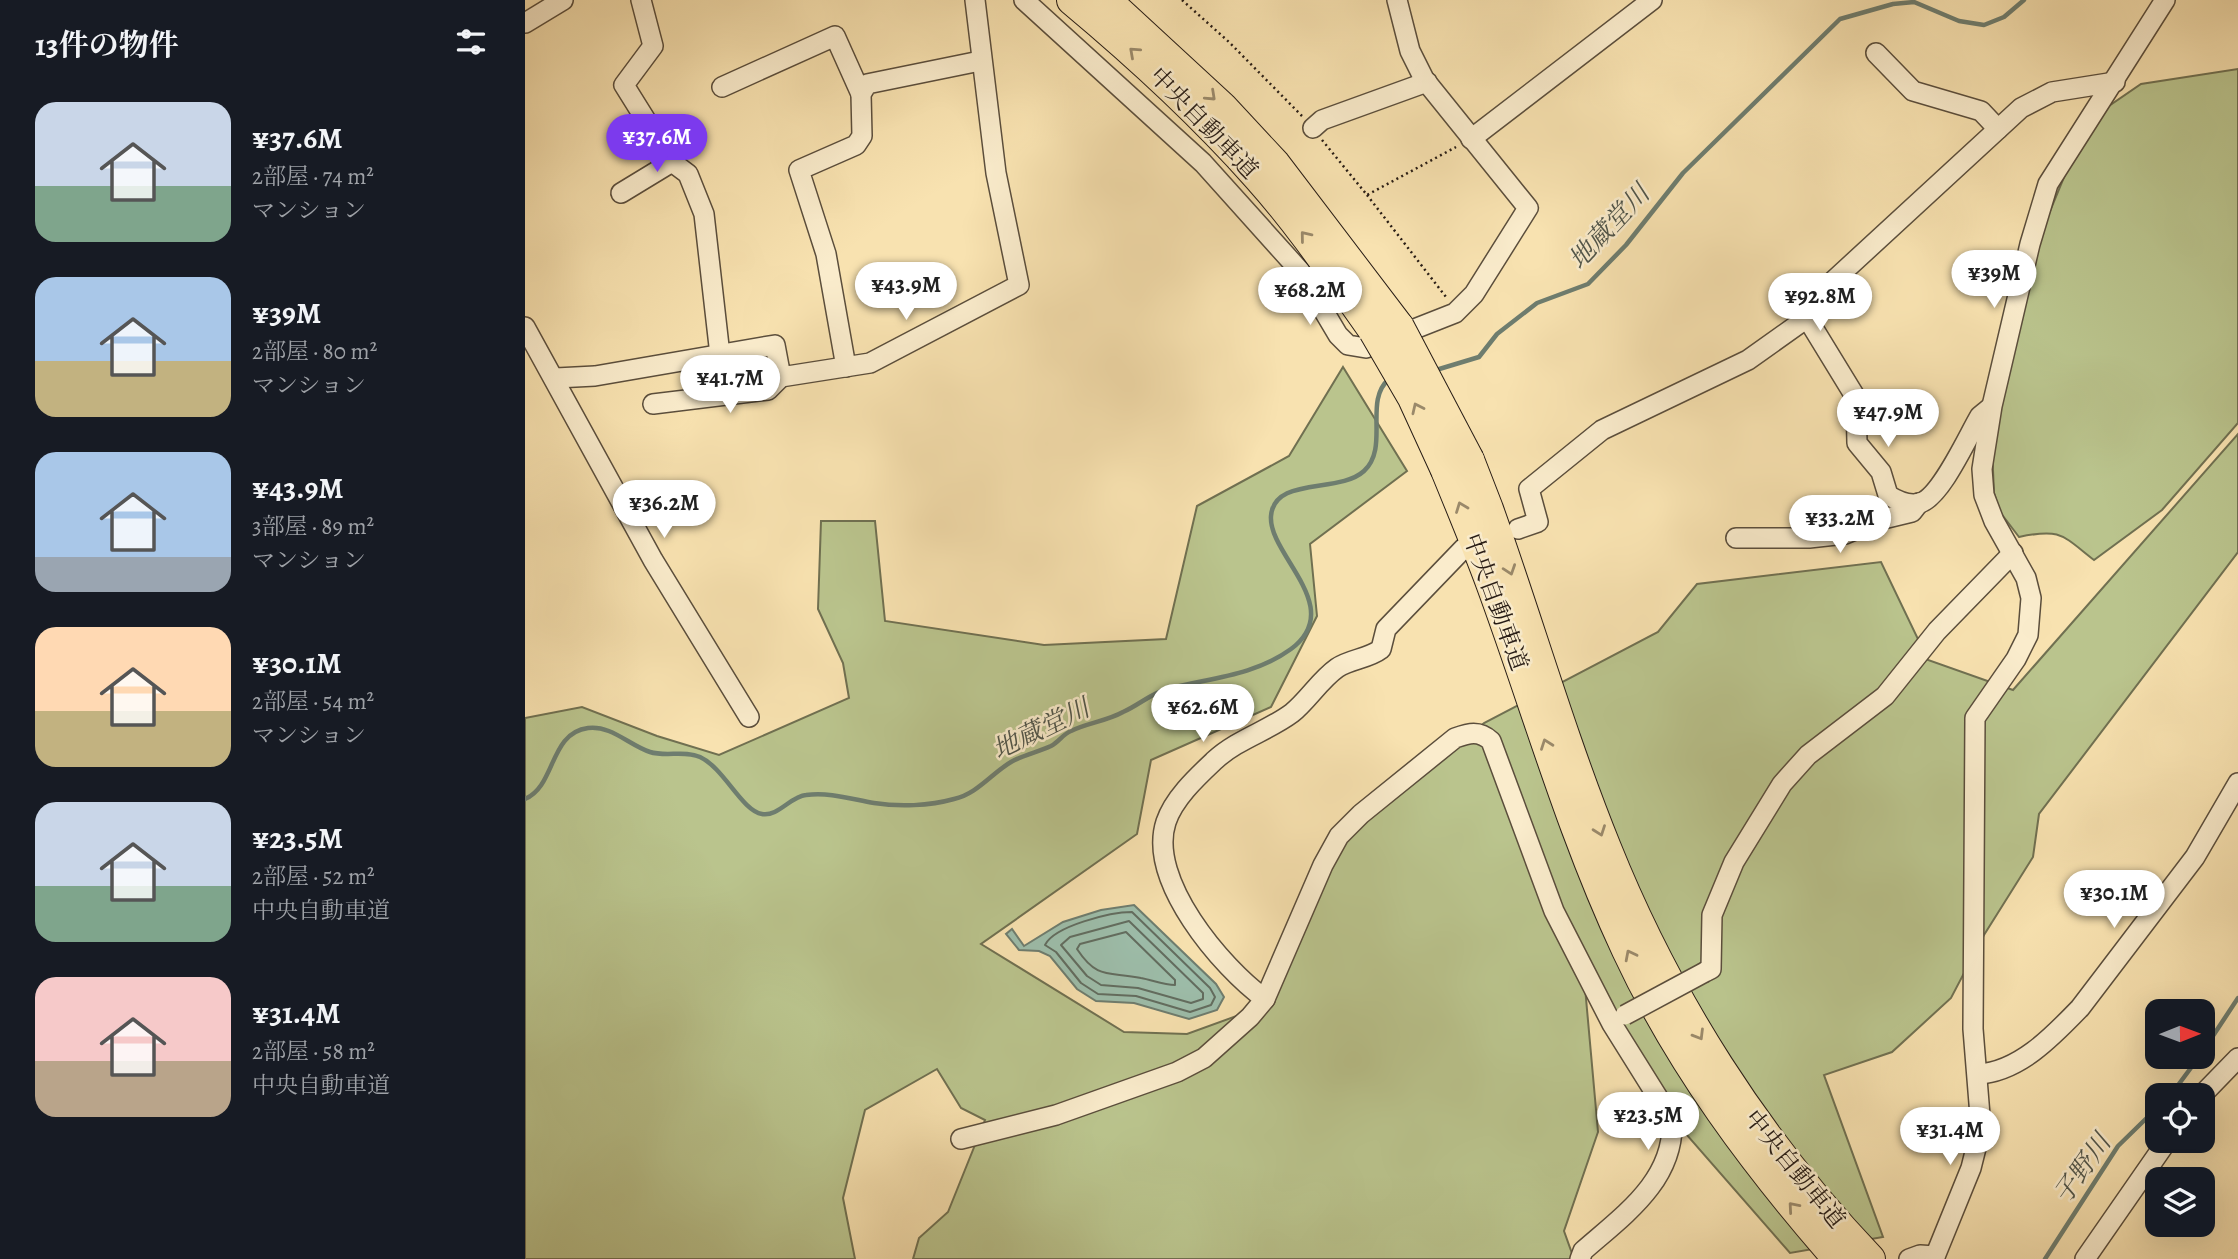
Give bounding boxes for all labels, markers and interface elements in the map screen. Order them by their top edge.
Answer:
icon: filters [452,23,490,61]
text: 13件の物件 [35,25,179,65]
one-way arrow [1129,48,1142,61]
street label: 中央自動車道 [1142,60,1266,186]
one-way arrow [1203,87,1216,100]
pin: ¥37.6M [600,114,714,174]
text: ¥37.6M [252,118,342,158]
text: ¥37.6M [622,121,692,152]
icon: home [91,130,175,214]
text: 2部屋 · 74 m² [252,161,374,192]
water label: 地蔵堂川 [1561,175,1659,277]
text: マンション [252,195,366,226]
one-way arrow [1301,232,1314,244]
pin: ¥39M [1953,250,2035,310]
text: ¥39M [1967,257,2021,288]
pin: ¥43.9M [849,262,963,322]
pin: ¥68.2M [1253,268,1367,327]
text: ¥43.9M [871,269,941,300]
text: ¥68.2M [1274,274,1346,305]
pin: ¥92.8M [1763,274,1877,333]
text: ¥92.8M [1784,280,1856,311]
text: ¥39M [252,293,321,333]
icon: home [91,305,175,389]
text: 2部屋 · 80 m² [252,336,377,367]
pin: ¥41.7M [673,356,787,415]
text: ¥41.7M [696,362,764,393]
text: マンション [252,370,366,401]
pin: ¥47.9M [1831,390,1945,449]
text: ¥47.9M [1853,396,1923,427]
one-way arrow [1411,403,1425,415]
text: ¥43.9M [252,468,344,508]
icon: home [91,480,175,564]
pin: ¥36.2M [607,480,721,540]
text: ¥36.2M [629,487,699,518]
pin: ¥33.2M [1783,496,1897,555]
one-way arrow [1455,502,1469,514]
text: ¥33.2M [1805,502,1875,533]
text: 3部屋 · 89 m² [252,511,374,542]
street label: 中央自動車道 [1456,529,1536,675]
text: マンション [252,545,366,576]
one-way arrow [1502,563,1516,575]
text: ¥30.1M [252,643,341,683]
icon: home [91,655,175,739]
pin: ¥62.6M [1146,684,1260,744]
text: 2部屋 · 54 m² [252,686,374,717]
water label: 地蔵堂川 [987,689,1098,768]
text: ¥62.6M [1167,691,1239,722]
text: マンション [252,720,366,751]
one-way arrow [1540,739,1554,751]
text: ¥23.5M [252,818,343,858]
one-way arrow [1591,825,1605,837]
icon: home [91,830,175,914]
text: 2部屋 · 52 m² [252,861,375,892]
pin: ¥30.1M [2057,870,2171,930]
text: ¥30.1M [2080,877,2148,908]
text: 中央自動車道 [252,895,390,926]
one-way arrow [1624,950,1638,962]
text: ¥31.4M [252,993,340,1033]
north arrow [2145,999,2215,1069]
map controls [2145,999,2215,1237]
icon: home [91,1005,175,1089]
one-way arrow [1691,1028,1704,1041]
text: 2部屋 · 58 m² [252,1036,375,1067]
text: 中央自動車道 [252,1070,390,1101]
button: locate [2145,1083,2215,1153]
pin: ¥23.5M [1591,1092,1705,1152]
text: ¥23.5M [1613,1099,1683,1130]
street label: 中央自動車道 [1737,1103,1853,1235]
pin: ¥31.4M [1893,1108,2007,1167]
text: ¥31.4M [1916,1114,1984,1145]
water label: 子野川 [2045,1125,2120,1211]
button: layers [2145,1167,2215,1237]
one-way arrow [1789,1203,1801,1216]

